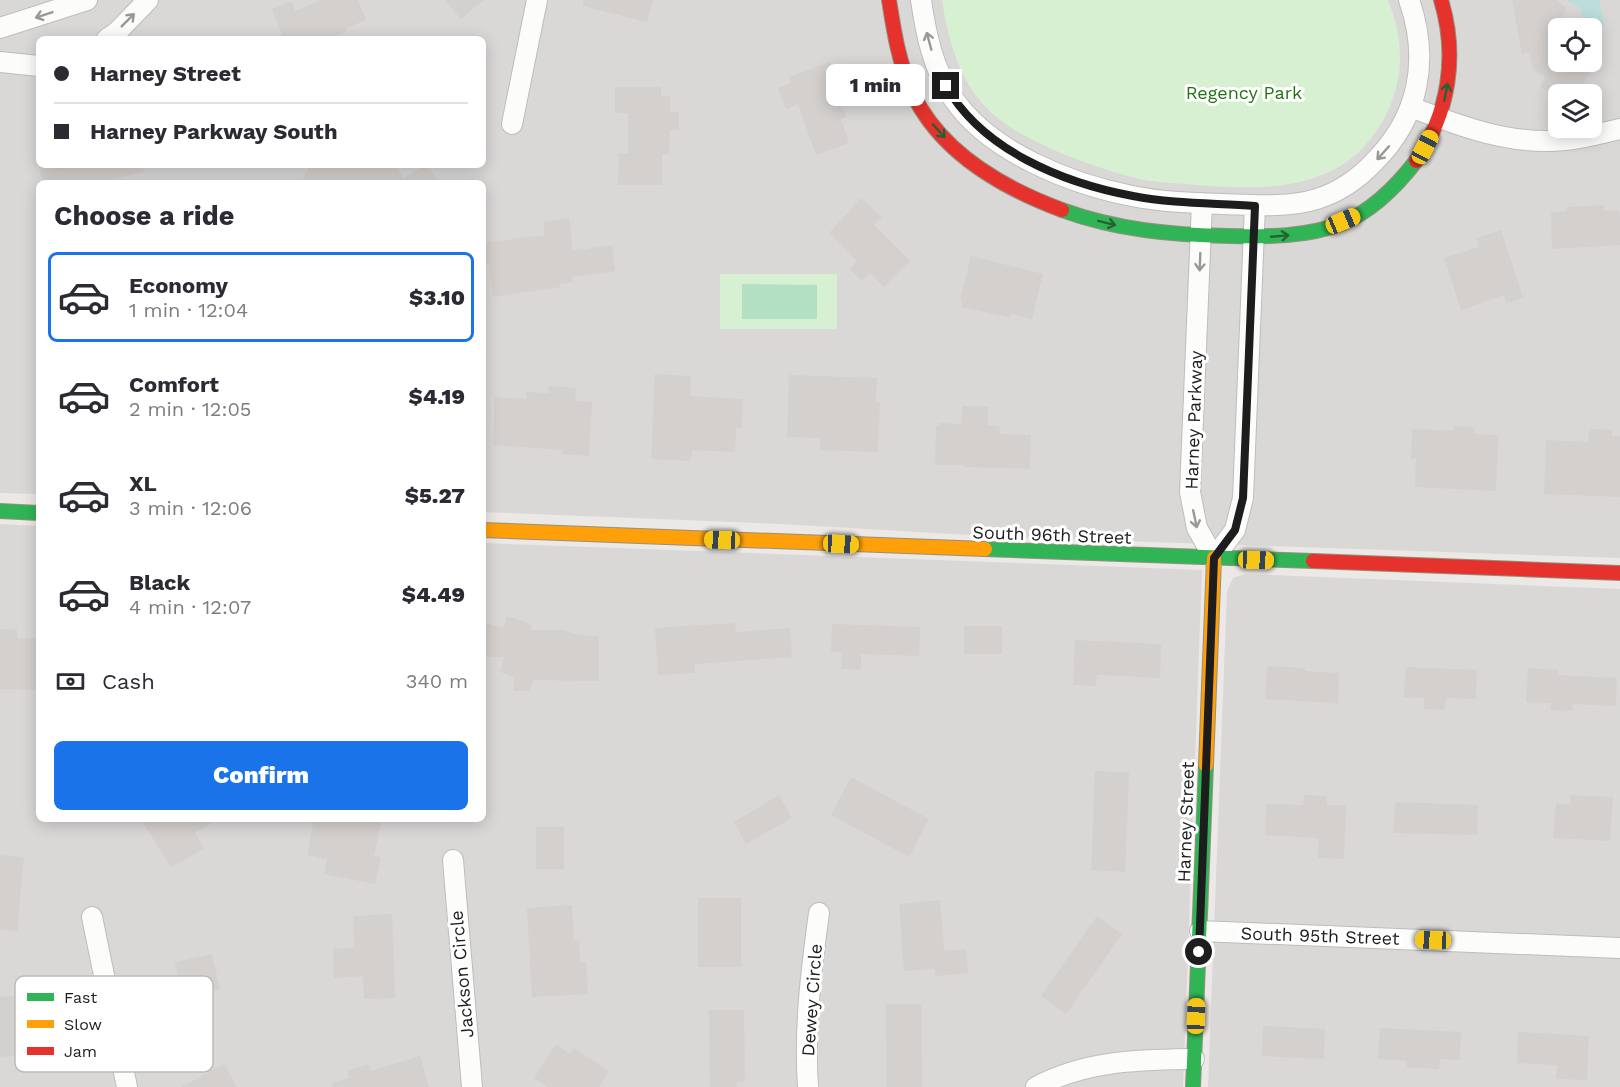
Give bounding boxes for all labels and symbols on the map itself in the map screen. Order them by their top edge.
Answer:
one-way arrow [35,10,54,21]
one-way arrow [121,13,136,28]
one-way arrow [923,32,935,51]
callout: 1 min [826,65,925,107]
route end [932,72,959,99]
park label: Regency Park [1186,82,1302,103]
one-way arrow [1441,83,1452,102]
one-way arrow [932,123,946,138]
car [1409,127,1441,167]
one-way arrow [1376,145,1390,160]
car [1323,206,1363,236]
one-way arrow [1097,218,1116,230]
one-way arrow [1270,230,1290,241]
one-way arrow [1194,251,1205,271]
street label: Harney Parkway [1181,349,1206,490]
one-way arrow [1190,508,1201,528]
street label: South 96th Street [972,521,1132,548]
car [704,530,740,550]
car [823,534,859,554]
car [1238,550,1274,570]
street label: Harney Street [1173,761,1198,883]
street label: Jackson Circle [445,909,478,1039]
street label: South 95th Street [1240,922,1400,949]
car [1415,930,1451,950]
route start [1185,938,1212,965]
street label: Dewey Circle [797,943,826,1057]
legend [15,976,213,1072]
text: Fast [64,988,97,1007]
car [1186,998,1206,1034]
text: Slow [64,1015,102,1034]
text: Jam [64,1042,97,1061]

